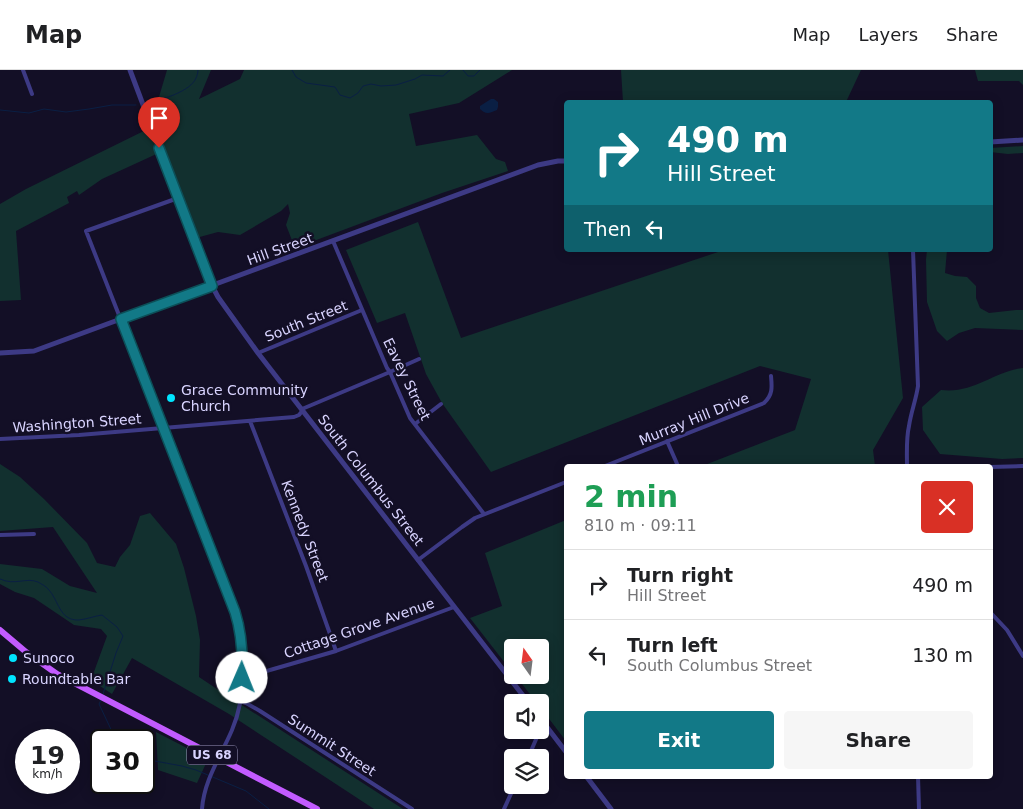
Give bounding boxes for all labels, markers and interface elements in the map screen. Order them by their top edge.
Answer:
text: Map [25,21,82,49]
text: Map [792,24,830,45]
text: Layers [858,24,918,45]
text: Share [946,24,998,45]
pin [138,97,180,148]
icon: arrive [145,104,173,132]
icon: right [584,120,649,185]
text: 490 m [667,120,789,160]
text: Hill Street [667,161,776,186]
icon: left [641,215,669,243]
text: Then [584,218,631,240]
street label: Hill Street [245,229,316,268]
street label: South Street [262,297,350,345]
street label: Eavey Street [380,335,434,423]
place label: Grace Community Church [181,382,308,414]
street label: Murray Hill Drive [637,390,751,448]
marker: Grace Community Church [165,392,177,404]
street label: Washington Street [12,410,143,435]
street label: South Columbus Street [315,411,427,549]
street label: Kennedy Street [278,478,332,585]
text: 2 min [584,479,678,514]
button: close [921,481,973,533]
text: 810 m · 09:11 [584,516,697,535]
text: Turn right [627,564,733,586]
icon: right [584,571,612,599]
text: 490 m [912,574,973,596]
text: Hill Street [627,586,706,605]
street label: Cottage Grove Avenue [282,595,436,661]
text: Turn left [627,634,718,656]
north arrow [504,639,549,684]
map controls [504,639,549,794]
icon: left [584,641,612,669]
text: 130 m [912,644,973,666]
place label: Sunoco [23,650,74,666]
position arrow [215,651,267,703]
marker: Sunoco [7,652,19,664]
text: South Columbus Street [627,656,812,675]
place label: Roundtable Bar [22,671,130,687]
marker: Roundtable Bar [6,673,18,685]
button: sound [504,694,549,739]
street label: Summit Street [285,711,379,780]
button: Exit [584,711,774,769]
button: Share [784,711,973,769]
speed limit sign: 30 [90,729,155,794]
text: 19 [30,741,65,770]
road number: US 68 [187,746,237,764]
button: layers [504,749,549,794]
text: km/h [32,767,63,781]

